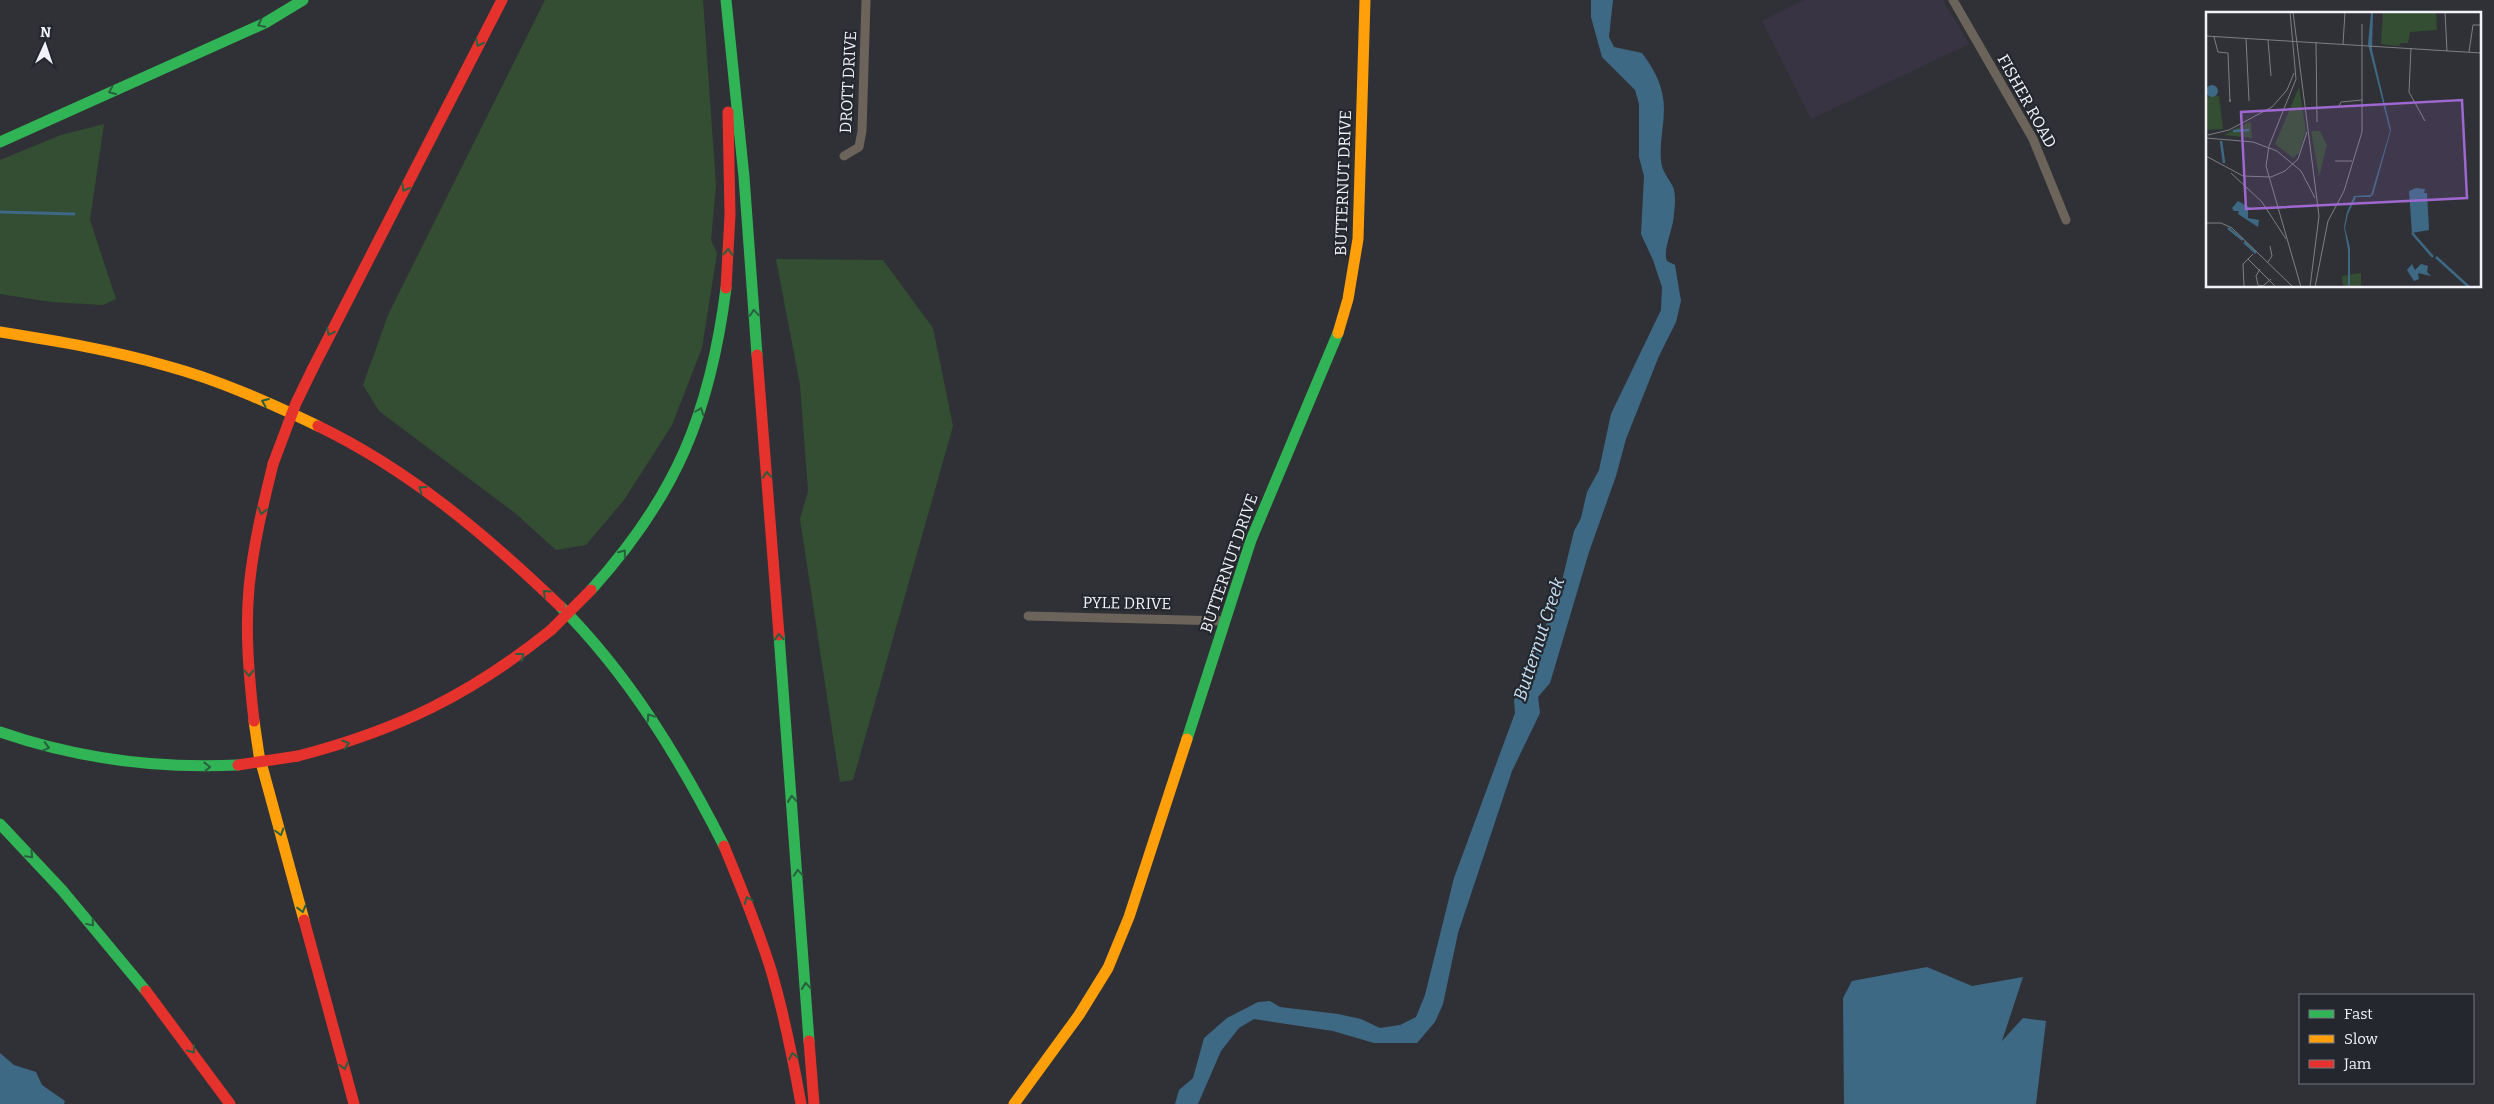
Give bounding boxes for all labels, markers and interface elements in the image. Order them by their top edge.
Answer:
inset map [2206,12,2482,288]
one-way arrow [257,18,266,28]
north arrow [20,20,70,70]
text: N [40,24,52,41]
street label: DROTT DRIVE [836,30,860,134]
one-way arrow [475,38,485,47]
street label: FISHER ROAD [1994,51,2060,151]
one-way arrow [108,84,117,95]
street label: BUTTERNUT DRIVE [1331,110,1355,256]
one-way arrow [401,183,411,192]
one-way arrow [723,247,734,255]
one-way arrow [749,309,760,317]
one-way arrow [326,327,336,336]
one-way arrow [261,397,270,408]
one-way arrow [694,407,704,416]
one-way arrow [761,471,772,479]
one-way arrow [419,486,428,494]
street label: BUTTERNUT DRIVE [1196,491,1262,635]
one-way arrow [257,507,267,515]
one-way arrow [617,550,625,559]
water label: Butternut Creek [1509,574,1569,703]
one-way arrow [542,590,551,599]
street label: PYLE DRIVE [1082,593,1172,613]
one-way arrow [774,633,785,641]
one-way arrow [515,653,524,661]
one-way arrow [244,669,255,677]
one-way arrow [647,713,657,722]
one-way arrow [341,740,349,750]
one-way arrow [42,742,50,752]
one-way arrow [204,762,211,772]
one-way arrow [787,795,798,803]
one-way arrow [275,827,285,835]
one-way arrow [24,849,33,858]
one-way arrow [792,869,803,877]
one-way arrow [744,896,754,905]
one-way arrow [296,905,306,913]
one-way arrow [85,918,94,927]
one-way arrow [801,981,812,989]
legend [2299,994,2474,1084]
text: Fast [2344,1005,2373,1023]
text: Slow [2344,1030,2379,1048]
one-way arrow [186,1045,195,1054]
one-way arrow [789,1051,799,1060]
text: Jam [2343,1055,2372,1073]
one-way arrow [338,1062,349,1071]

